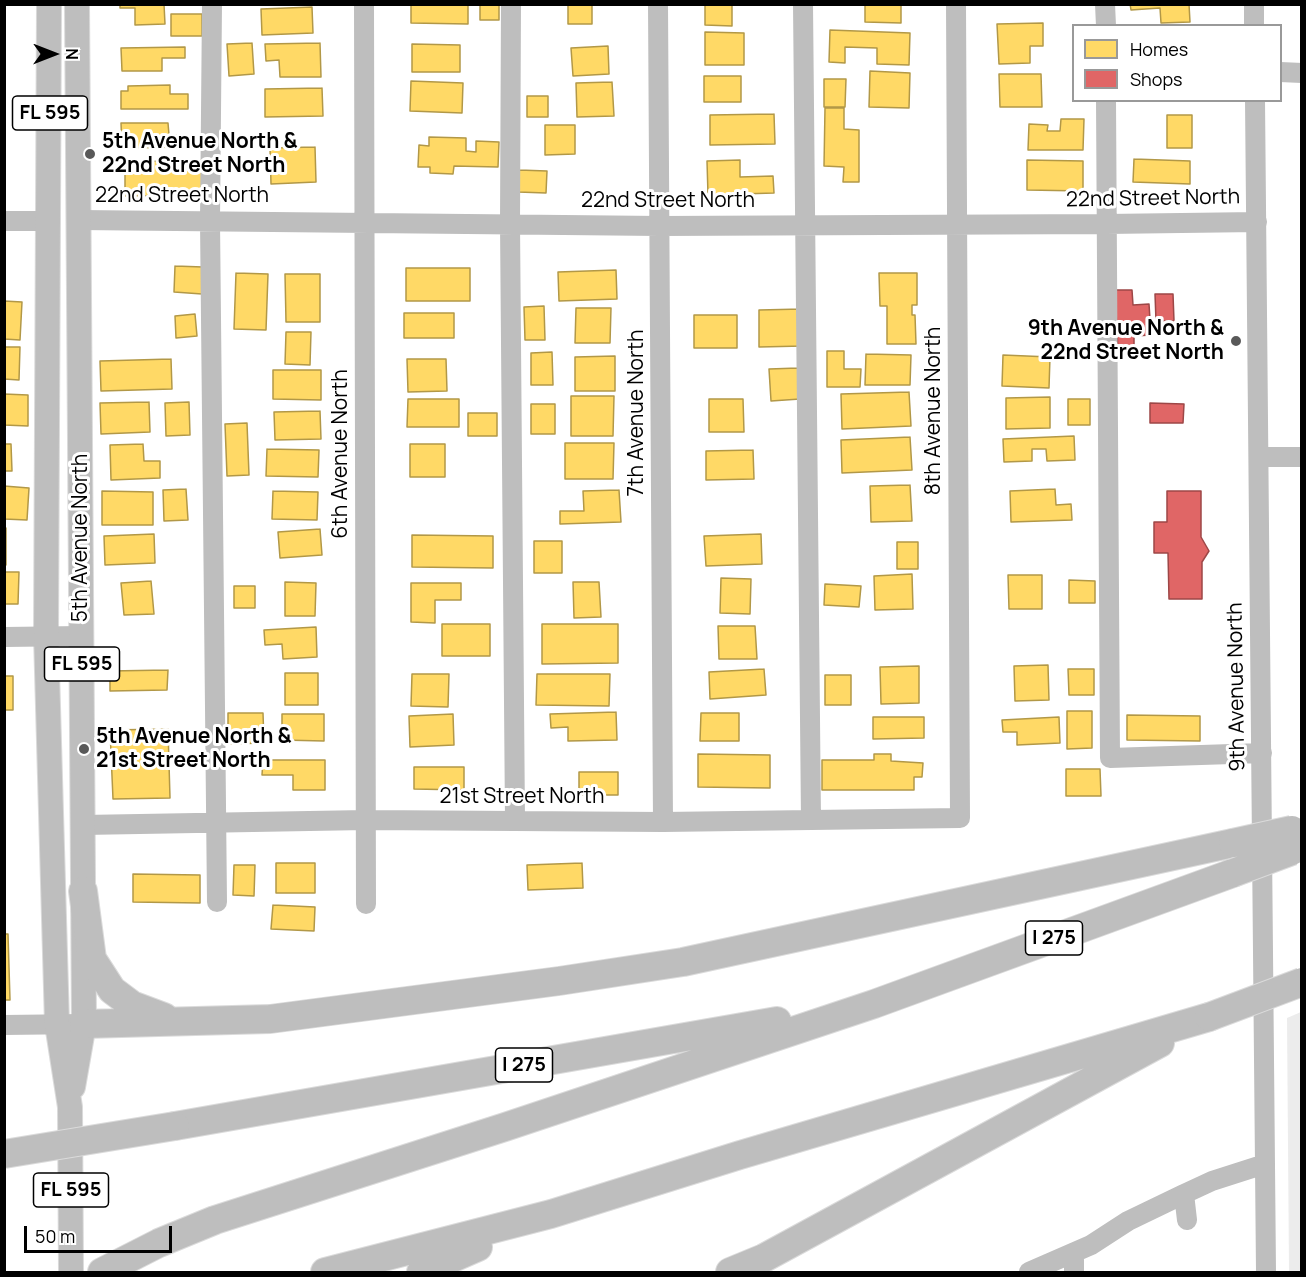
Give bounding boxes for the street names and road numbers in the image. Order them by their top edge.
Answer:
road number: FL 595 [13,96,88,130]
street label: 22nd Street North [95,183,269,209]
street label: 22nd Street North [1066,185,1240,213]
street label: 22nd Street North [581,188,755,214]
street label: 8th Avenue North [921,327,947,495]
street label: 7th Avenue North [624,330,650,496]
street label: 6th Avenue North [328,369,354,539]
street label: 5th Avenue North [68,454,94,622]
street label: 9th Avenue North [1223,602,1251,772]
road number: FL 595 [44,647,119,681]
street label: 21st Street North [440,784,604,810]
road number: I 275 [1026,921,1082,955]
road number: I 275 [496,1048,552,1082]
road number: FL 595 [34,1173,109,1207]

